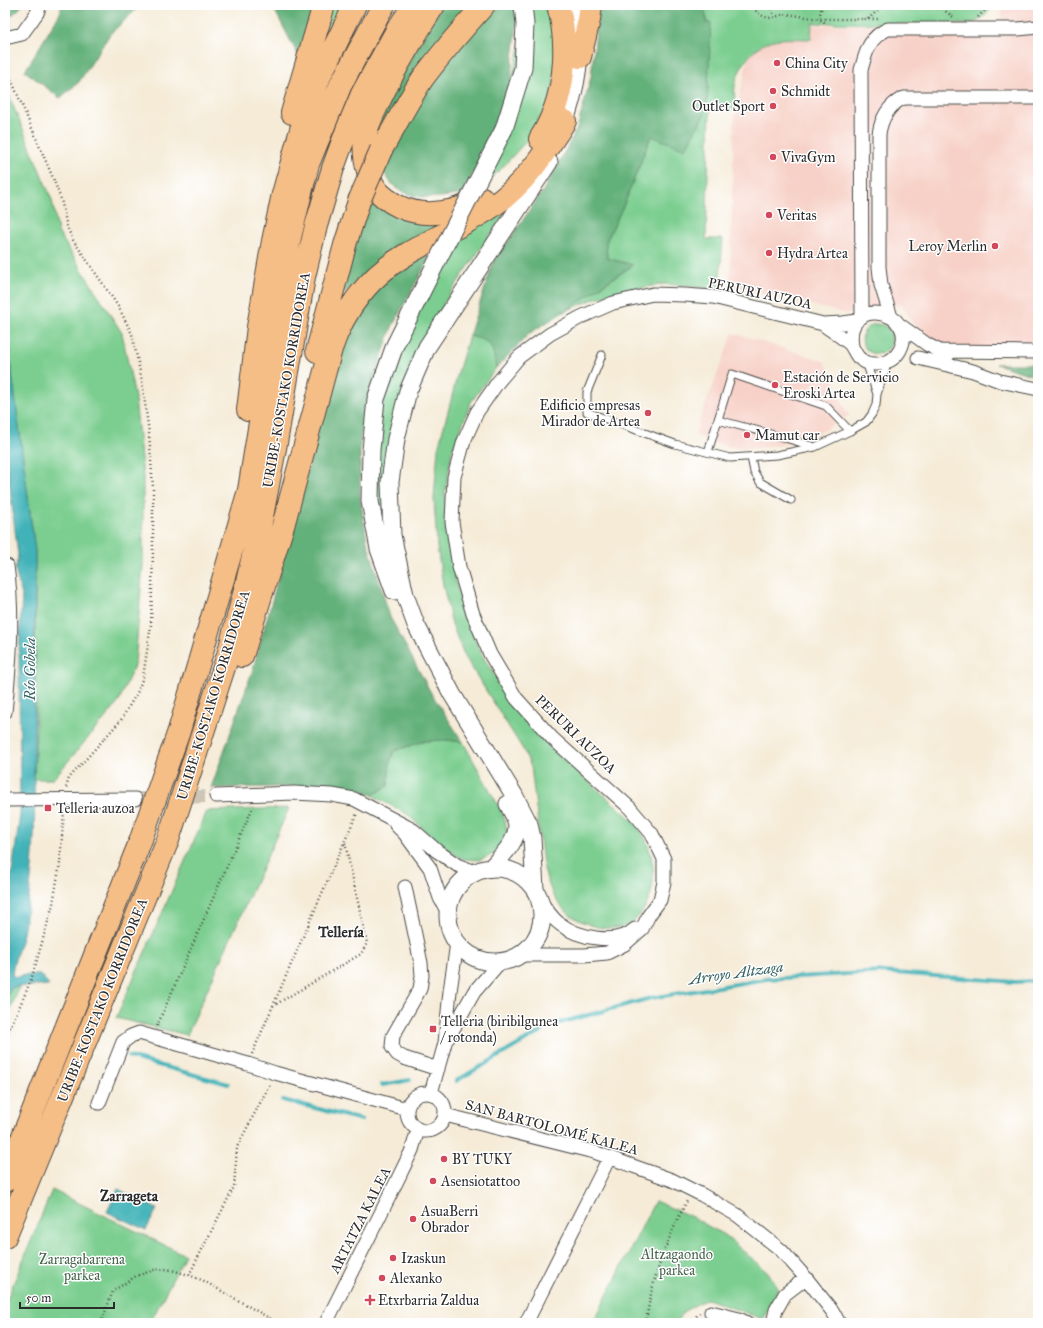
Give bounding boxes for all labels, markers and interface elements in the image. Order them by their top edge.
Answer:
place label: China City [785,55,848,72]
marker: China City [772,58,782,68]
place label: Schmidt [781,83,830,100]
marker: Schmidt [768,86,778,96]
place label: Outlet Sport [692,98,765,115]
marker: Outlet Sport [768,101,778,111]
place label: VivaGym [780,149,836,166]
marker: VivaGym [768,152,778,162]
place label: Veritas [776,207,817,224]
marker: Veritas [764,210,774,220]
place label: Leroy Merlin [909,238,987,255]
marker: Leroy Merlin [990,241,1000,251]
place label: Hydra Artea [777,245,848,262]
marker: Hydra Artea [764,248,774,258]
street label: URIBE-KOSTAKO KORRIDOREA [259,270,314,489]
street label: PERURI AUZOA [706,274,814,313]
place label: Estación de Servicio Eroski Artea [783,369,899,402]
marker: Estación de Servicio Eroski Artea [770,380,780,390]
place label: Edificio empresas Mirador de Artea [539,397,640,430]
marker: Edificio empresas Mirador de Artea [643,408,653,418]
place label: Mamut car [755,427,820,444]
marker: Mamut car [742,430,752,440]
street label: URIBE-KOSTAKO KORRIDOREA [173,588,254,802]
water label: Río Gobela [21,638,39,701]
street label: PERURI AUZOA [532,691,620,778]
place label: Telleria auzoa [56,800,135,817]
marker: Telleria auzoa [43,803,53,813]
street label: URIBE-KOSTAKO KORRIDOREA [54,895,152,1105]
district label: Tellería [317,923,365,941]
water label: Arroyo Altzaga [686,957,784,989]
place label: Telleria (biribilgunea / rotonda) [440,1013,558,1047]
marker: Telleria (biribilgunea / rotonda) [428,1024,438,1034]
street label: SAN BARTOLOMÉ KALEA [464,1094,641,1159]
place label: BY TUKY [452,1151,513,1168]
marker: BY TUKY [439,1154,449,1164]
street label: ARTATZA KALEA [326,1164,395,1277]
place label: Asensiotattoo [440,1173,520,1190]
marker: Asensiotattoo [428,1176,438,1186]
district label: Zarrageta [100,1187,159,1206]
place label: AsuaBerri Obrador [420,1203,478,1236]
marker: AsuaBerri Obrador [408,1214,418,1224]
park label: Altzagaondo parkea [640,1246,713,1279]
place label: Izaskun [401,1250,446,1267]
park label: Zarragabarrena parkea [39,1251,125,1284]
marker: Izaskun [388,1253,398,1263]
place label: Alexanko [389,1270,442,1287]
marker: Alexanko [377,1273,387,1283]
scale bar [20,1284,114,1310]
text: 50 m [26,1291,51,1305]
place label: Etxrbarria Zaldua [378,1292,479,1309]
marker: Etxrbarria Zaldua [365,1295,375,1305]

